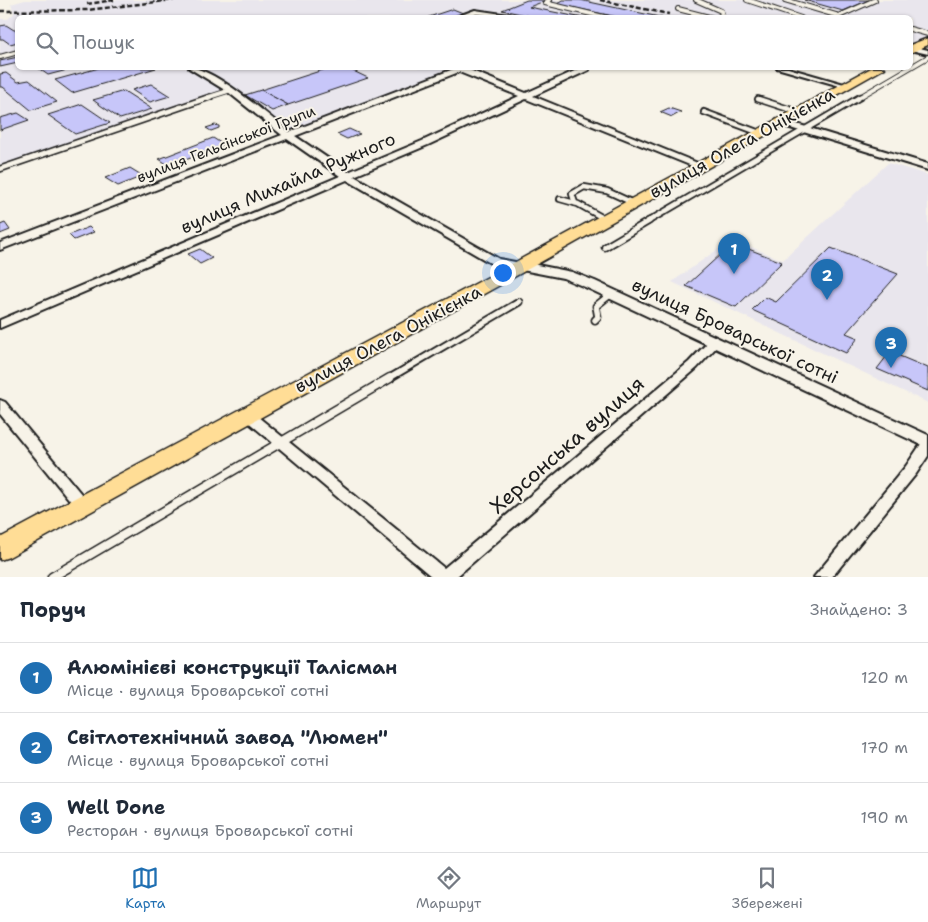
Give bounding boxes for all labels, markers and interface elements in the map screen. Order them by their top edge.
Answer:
search box [15,15,913,70]
icon: search [33,29,61,57]
text: Пошук [73,30,135,55]
street label: вулиця Олега Онікієнка [645,82,839,204]
street label: вулиця Гельсінської Групи [134,101,318,187]
street label: вулиця Михайла Ружного [177,127,399,239]
pin: 1 [718,233,750,274]
pin: 2 [811,259,843,300]
your location [490,260,516,286]
street label: вулиця Броварської сотні [628,273,842,389]
street label: вулиця Олега Онікієнка [290,279,486,399]
pin: 3 [875,327,907,368]
street label: Херсонська вулиця [484,370,650,520]
text: Поруч [20,596,86,624]
text: Знайдено: 3 [810,599,908,620]
text: Алюмінієві конструкції Талісман [67,655,397,680]
text: 1 [32,667,40,688]
text: 120 m [861,667,908,688]
text: Місце · вулиця Броварської сотні [67,680,329,701]
text: Світлотехнічний завод "Люмен" [67,725,388,750]
text: 2 [30,737,42,758]
text: 170 m [861,737,908,758]
text: Місце · вулиця Броварської сотні [67,750,329,771]
text: Well Done [67,795,165,820]
text: 3 [30,807,42,828]
text: 190 m [861,807,908,828]
text: Ресторан · вулиця Броварської сотні [67,820,353,841]
tab: Карта [125,864,165,912]
tab: Маршрут [416,864,481,912]
tab: Збережені [732,864,803,912]

